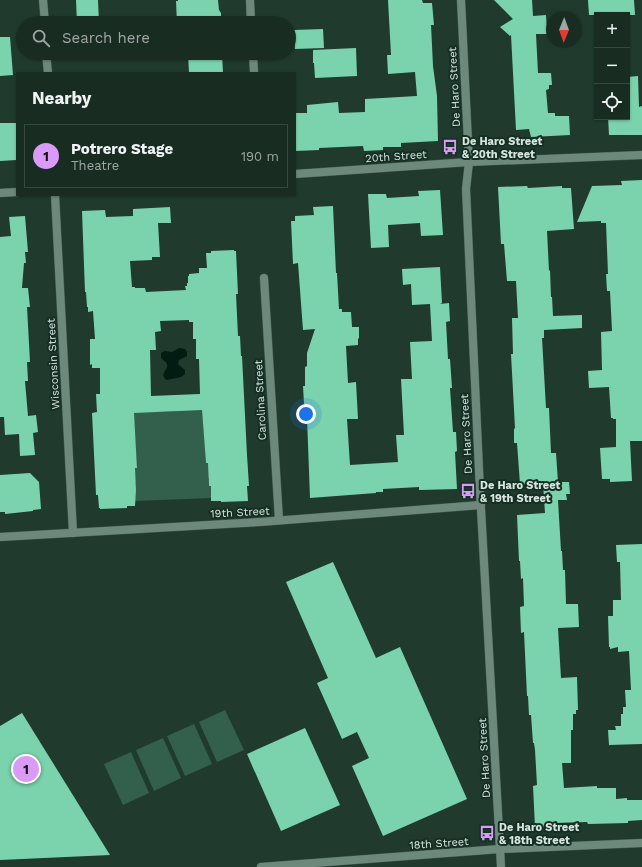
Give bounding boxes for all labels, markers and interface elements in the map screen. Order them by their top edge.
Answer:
north arrow [546,12,582,48]
map controls [594,12,630,120]
button: + [594,12,630,48]
search box [16,16,296,60]
icon: search [30,27,52,49]
text: Search here [62,29,150,47]
street label: De Haro Street [446,46,463,127]
button: − [594,48,630,84]
button: locate [594,84,630,120]
text: Nearby [32,88,91,108]
place label: De Haro Street & 20th Street [462,135,543,161]
bus stop icon: De Haro Street & 20th Street [441,138,459,156]
text: Potrero Stage [71,140,173,158]
street label: 20th Street [365,148,428,165]
text: 1 [43,149,49,164]
text: 190 m [241,149,279,164]
text: Theatre [71,158,119,173]
street label: Wisconsin Street [45,318,62,410]
street label: Carolina Street [252,359,269,441]
street label: De Haro Street [458,393,475,474]
your location [296,404,316,424]
place label: De Haro Street & 19th Street [480,479,561,505]
bus stop icon: De Haro Street & 19th Street [459,482,477,500]
street label: 19th Street [210,504,270,521]
street label: De Haro Street [476,717,493,798]
pin: 1 [13,754,39,784]
place label: De Haro Street & 18th Street [499,821,580,847]
bus stop icon: De Haro Street & 18th Street [478,824,496,842]
street label: 18th Street [409,835,469,852]

